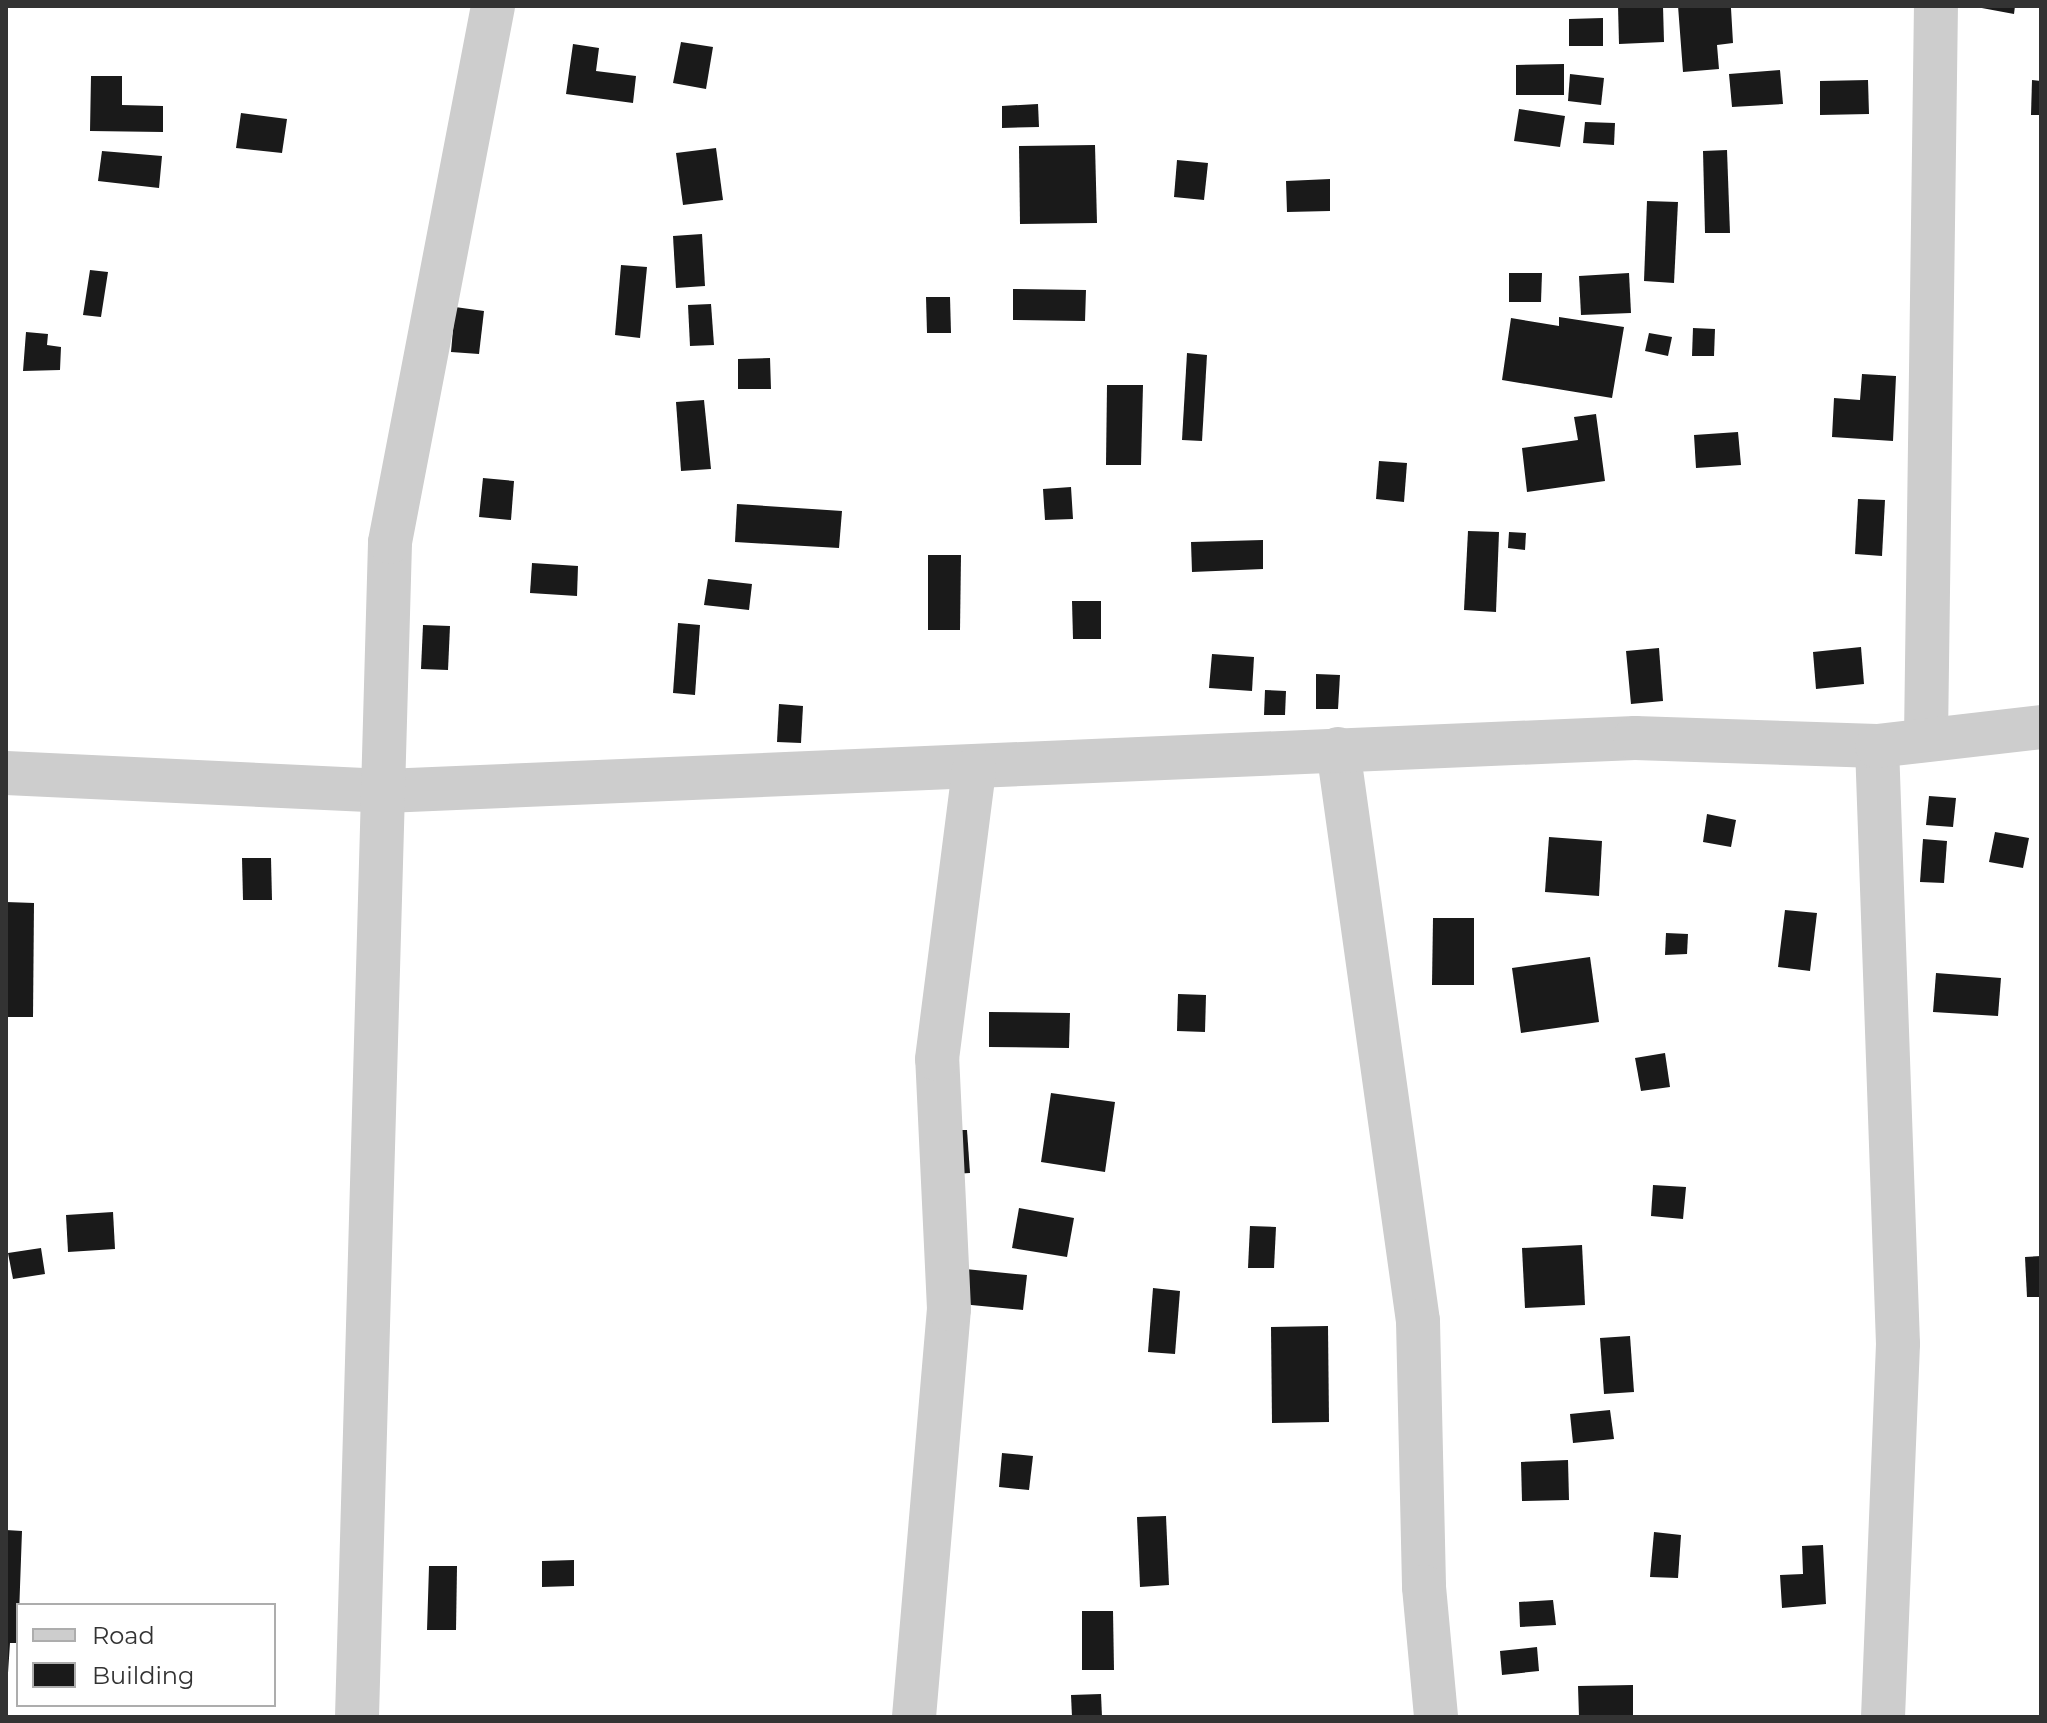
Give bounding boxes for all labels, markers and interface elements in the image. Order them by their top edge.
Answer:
legend [16,1603,276,1707]
text: Road [92,1621,155,1650]
text: Building [92,1661,195,1690]

